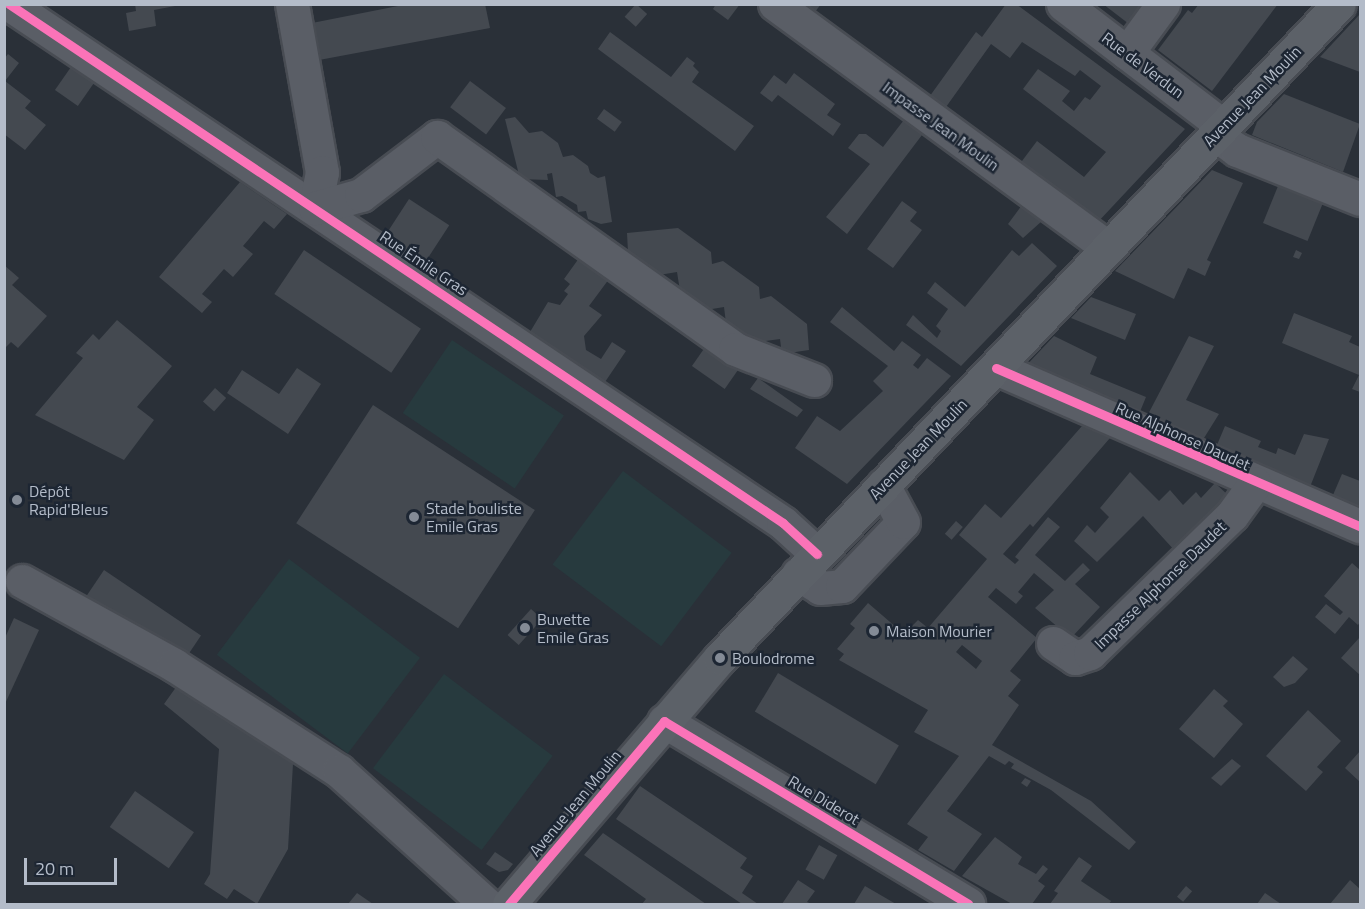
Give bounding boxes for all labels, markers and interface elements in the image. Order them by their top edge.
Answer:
street label: Rue de Verdun [1098,28,1188,102]
street label: Avenue Jean Moulin [1199,42,1305,150]
street label: Impasse Jean Moulin [879,77,1003,175]
street label: Rue Émile Gras [376,227,472,299]
street label: Avenue Jean Moulin [865,395,971,503]
street label: Rue Alphonse Daudet [1113,398,1253,474]
place label: Dépôt Rapid'Bleus [29,481,108,519]
marker: Dépôt Rapid'Bleus [10,493,24,507]
place label: Stade bouliste Emile Gras [426,498,522,536]
marker: Stade bouliste Emile Gras [407,510,421,524]
street label: Impasse Alphonse Daudet [1090,517,1230,653]
place label: Buvette Emile Gras [537,609,609,647]
marker: Buvette Emile Gras [518,621,532,635]
place label: Maison Mourier [886,621,992,641]
marker: Maison Mourier [867,624,881,638]
place label: Boulodrome [732,648,815,668]
marker: Boulodrome [713,651,727,665]
street label: Avenue Jean Moulin [525,746,625,860]
street label: Rue Diderot [785,771,863,829]
scale bar [27,846,120,884]
text: 20 m [35,855,74,882]

